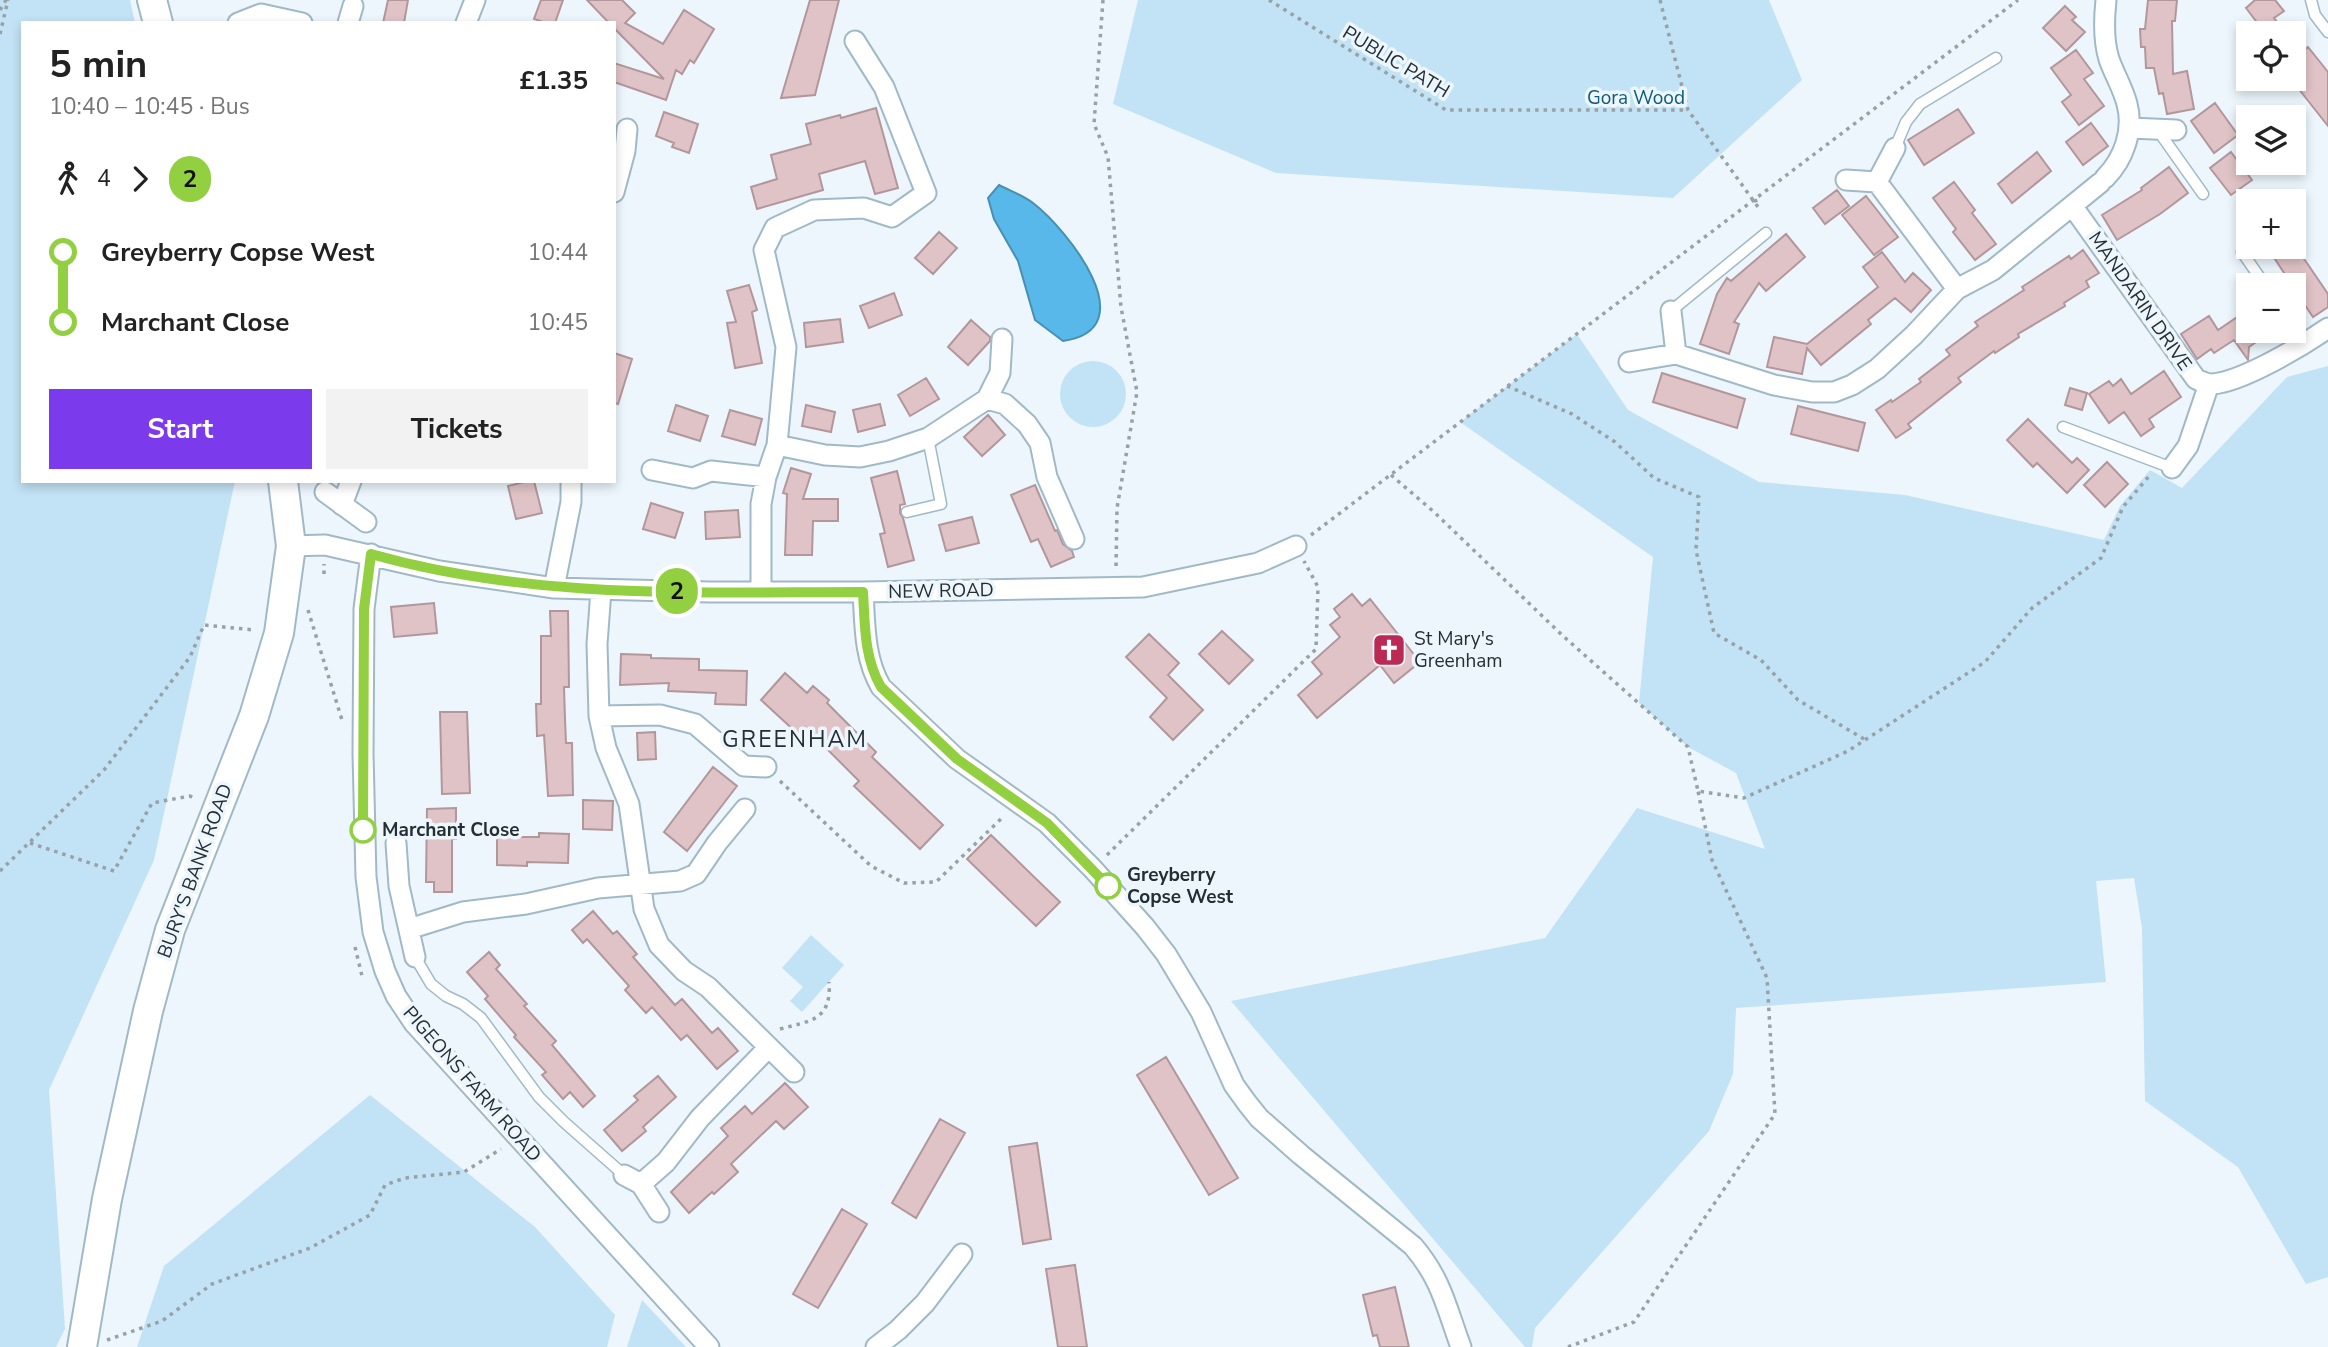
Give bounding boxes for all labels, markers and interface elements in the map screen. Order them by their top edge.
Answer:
street label: PUBLIC PATH [1338,20,1454,104]
map controls [2236,21,2306,343]
button: locate [2236,21,2306,91]
text: 5 min [49,39,147,90]
text: £1.35 [519,63,588,98]
park label: Gora Wood [1587,85,1685,111]
text: 10:40 – 10:45 · Bus [49,91,250,122]
button: layers [2236,105,2306,175]
icon: walk [49,160,87,198]
icon: forward [121,160,159,198]
text: 4 [97,163,111,194]
text: 2 [183,163,197,195]
button: + [2236,189,2306,259]
street label: MANDARIN DRIVE [2082,226,2198,376]
text: Greyberry Copse West [101,235,374,270]
text: 10:44 [528,237,588,268]
button: − [2236,273,2306,343]
text: Marchant Close [101,305,289,340]
text: 10:45 [528,307,588,338]
button: Start [49,389,312,469]
button: Tickets [326,389,588,469]
line badge: 2 [654,568,700,614]
text: 2 [670,575,684,607]
street label: NEW ROAD [888,577,994,605]
place label: St Mary's Greenham [1414,626,1503,674]
church icon: St Mary's Greenham [1370,631,1408,669]
district label: GREENHAM [722,724,868,755]
street label: BURY'S BANK ROAD [151,780,239,962]
marker: Marchant Close [350,817,376,843]
place label: Marchant Close [382,817,520,843]
place label: Greyberry Copse West [1127,862,1234,910]
marker: Greyberry Copse West [1095,873,1121,899]
street label: PIGEONS FARM ROAD [397,1000,547,1168]

